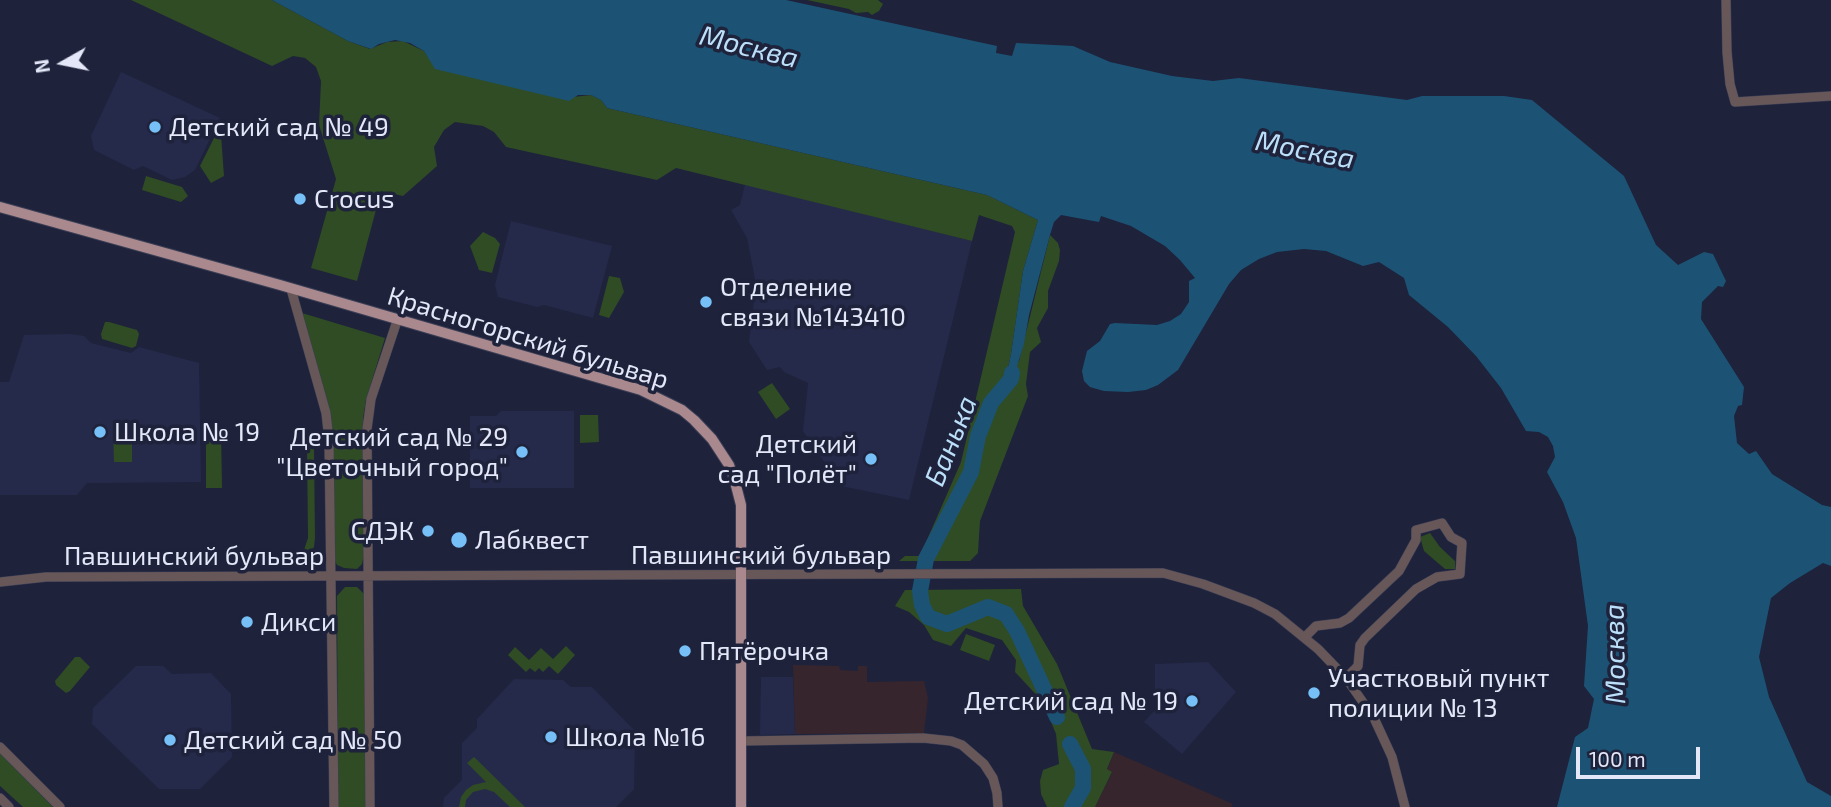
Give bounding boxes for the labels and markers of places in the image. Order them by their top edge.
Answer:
place label: Детский сад № 49 [169,111,389,143]
marker: Детский сад № 49 [147,119,163,135]
place label: Crocus [314,183,394,215]
marker: Crocus [292,191,308,207]
place label: Отделение связи №143410 [720,271,906,332]
marker: Отделение связи №143410 [698,294,714,310]
place label: Школа № 19 [114,416,260,448]
place label: Детский сад № 29 "Цветочный город" [276,421,508,482]
marker: Школа № 19 [92,424,108,440]
place label: Детский сад "Полёт" [718,428,857,490]
marker: Детский сад № 29 "Цветочный город" [514,444,530,460]
marker: Детский сад "Полёт" [863,451,879,467]
place label: СДЭК [351,515,414,547]
marker: СДЭК [420,523,436,539]
place label: Лабквест [475,524,589,556]
marker: Лабквест [449,530,469,550]
place label: Дикси [261,606,336,638]
marker: Дикси [239,614,255,630]
place label: Пятёрочка [699,635,829,667]
marker: Пятёрочка [677,643,693,659]
place label: Участковый пункт полиции № 13 [1328,662,1549,724]
place label: Детский сад № 19 [964,685,1178,717]
marker: Участковый пункт полиции № 13 [1306,685,1322,701]
marker: Детский сад № 19 [1184,693,1200,709]
place label: Школа №16 [565,721,705,753]
place label: Детский сад № 50 [184,724,403,756]
marker: Школа №16 [543,729,559,745]
marker: Детский сад № 50 [162,732,178,748]

